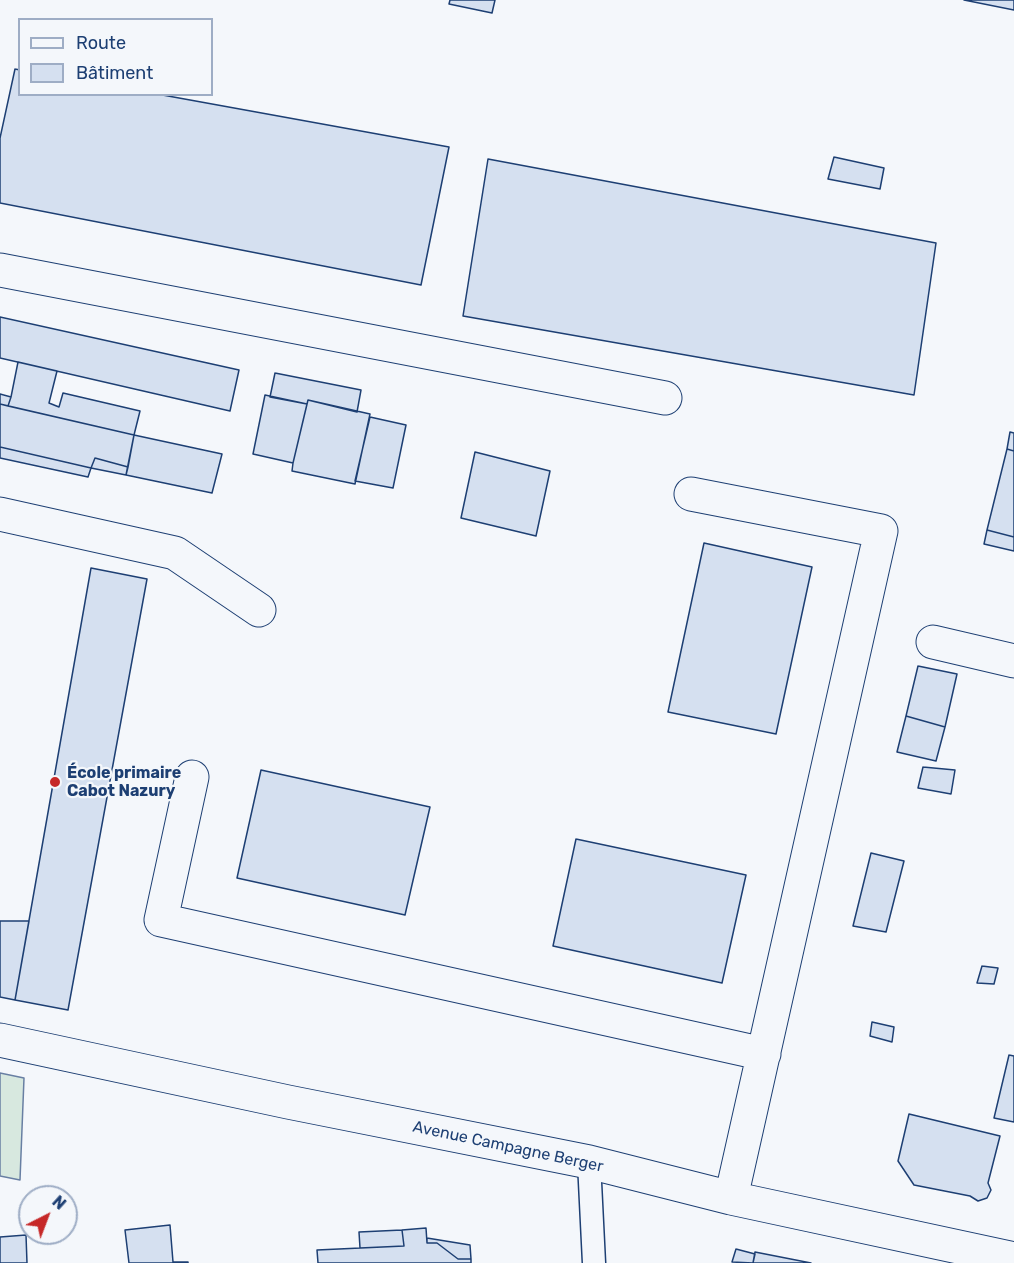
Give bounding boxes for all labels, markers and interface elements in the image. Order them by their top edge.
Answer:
legend [18,18,213,96]
text: Route [76,32,126,54]
text: Bâtiment [76,62,153,84]
place label: École primaire Cabot Nazury [67,763,181,801]
marker: École primaire Cabot Nazury [48,775,62,789]
street label: Avenue Campagne Berger [411,1117,605,1177]
north arrow [18,1185,78,1245]
text: N [48,1192,70,1214]

